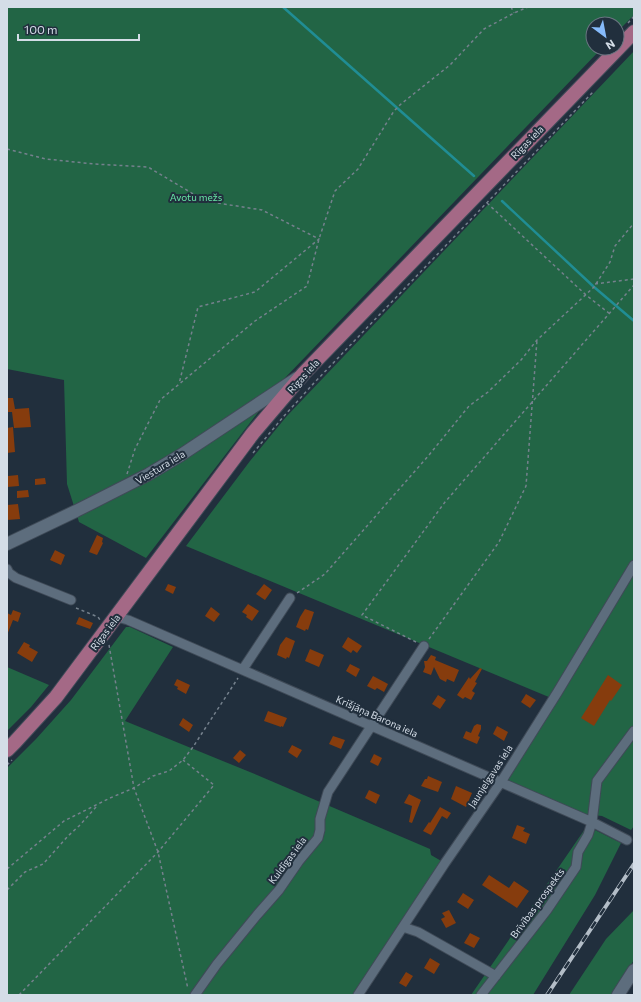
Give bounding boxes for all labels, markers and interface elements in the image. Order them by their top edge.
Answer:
scale bar [18,16,139,42]
north arrow [585,16,625,56]
text: 100 m [24,22,58,36]
text: N [604,37,618,53]
street label: Rīgas iela [508,123,546,161]
park label: Avotu mežs [170,191,223,203]
street label: Rīgas iela [285,356,321,396]
street label: Viestura iela [133,448,187,486]
street label: Rīgas iela [88,612,122,652]
street label: Krišjāņa Barona iela [334,693,420,740]
street label: Jaunjelgavas iela [465,742,515,810]
street label: Kuldīgas iela [265,834,309,886]
street label: Brīvības prospekts [508,865,567,940]

